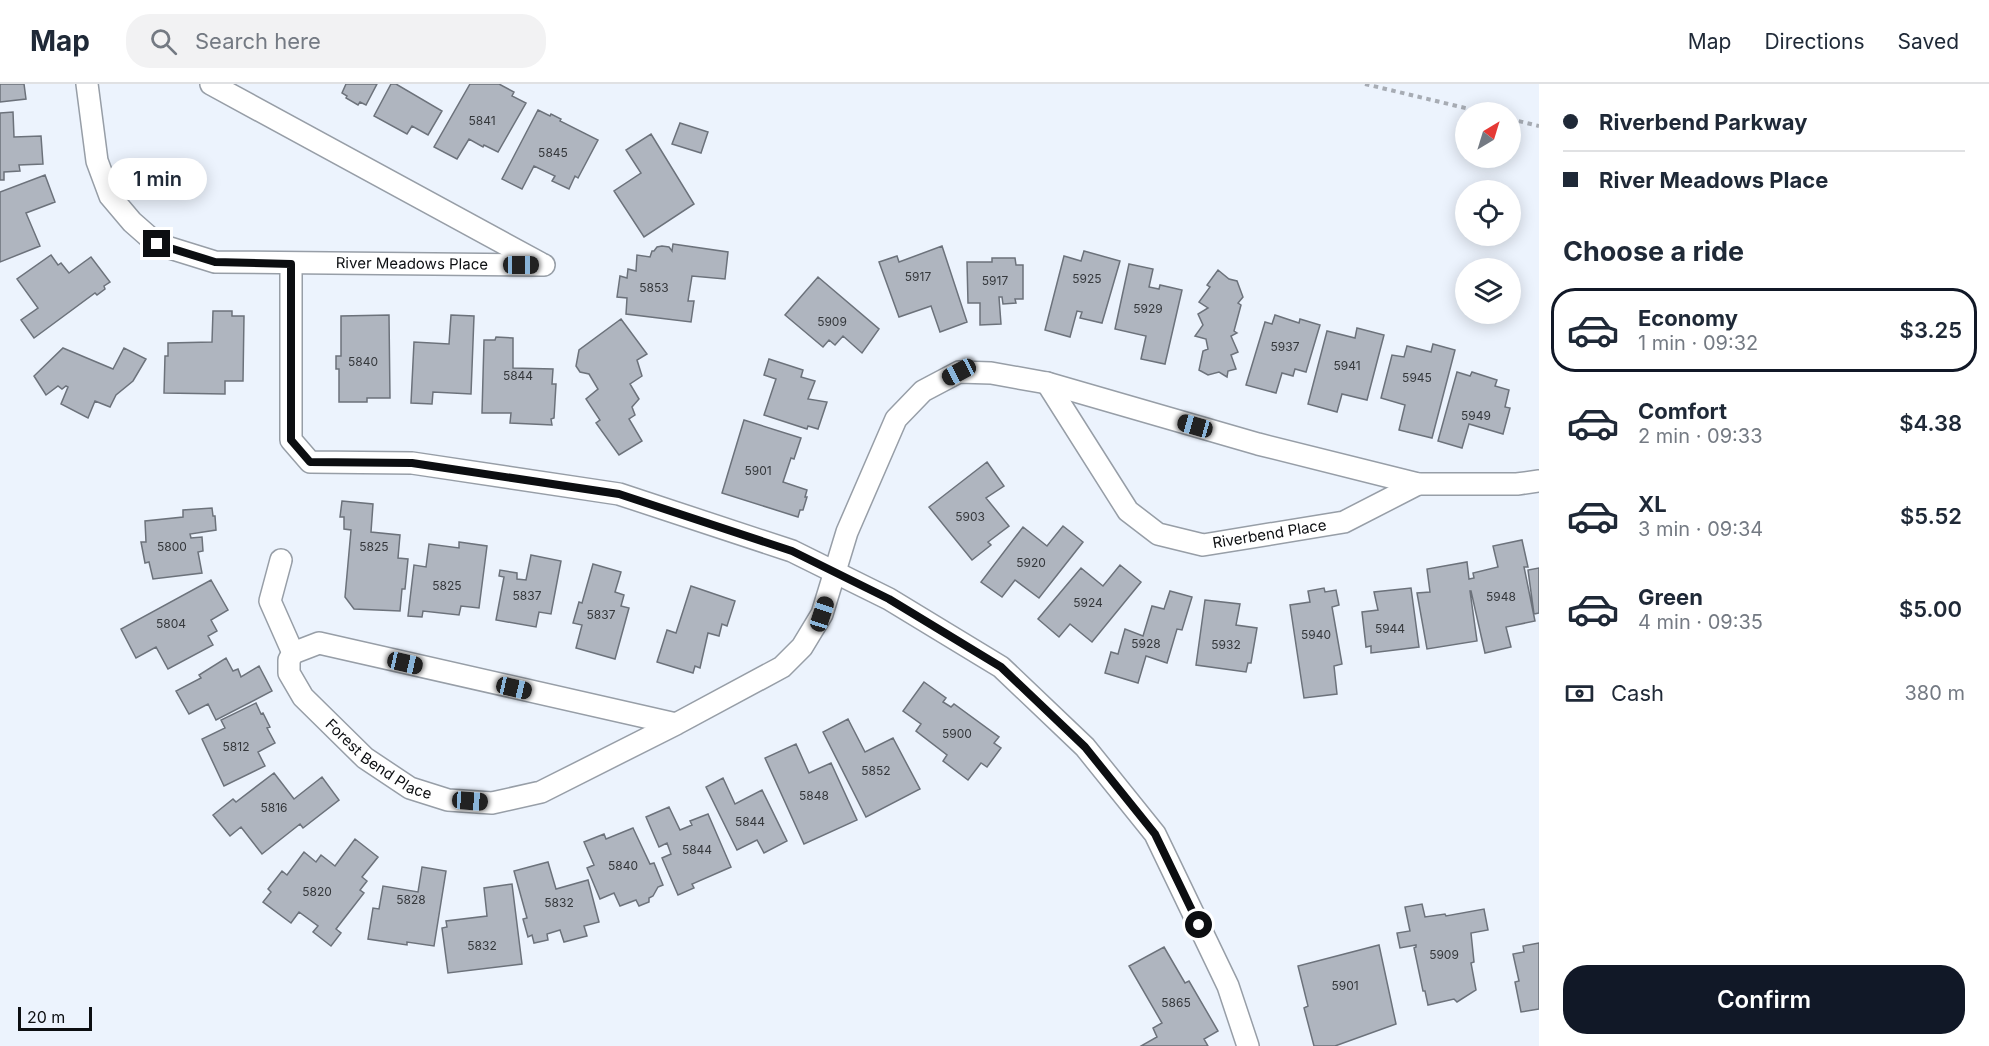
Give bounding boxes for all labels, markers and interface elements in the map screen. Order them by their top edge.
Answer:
search box [126,14,546,68]
text: Map [30,24,90,58]
icon: search [147,25,180,58]
text: Search here [195,28,321,54]
text: Map [1688,29,1731,54]
text: Directions [1764,29,1865,54]
text: Saved [1898,29,1959,54]
north arrow [1455,102,1521,168]
map controls [1455,102,1521,324]
text: Riverbend Parkway [1599,109,1807,135]
house number: 5841 [468,113,496,128]
house number: 5845 [538,145,568,160]
callout: 1 min [108,157,207,199]
text: 1 min [133,167,182,191]
text: River Meadows Place [1599,167,1828,193]
button: locate [1455,180,1521,246]
route end [143,230,170,257]
text: Choose a ride [1563,235,1744,268]
street label: River Meadows Place [336,253,488,273]
car [503,256,539,274]
button: layers [1455,258,1521,324]
house number: 5917 [905,269,931,284]
house number: 5925 [1072,271,1102,286]
house number: 5917 [982,273,1008,288]
house number: 5853 [639,280,669,295]
house number: 5929 [1133,301,1163,316]
icon: car [1566,303,1620,357]
text: Economy [1638,305,1738,331]
house number: 5909 [817,314,847,329]
text: $3.25 [1900,317,1962,343]
text: 1 min · 09:32 [1638,331,1758,355]
house number: 5937 [1271,339,1300,354]
house number: 5840 [348,354,378,369]
car [939,356,979,388]
house number: 5941 [1333,358,1361,373]
house number: 5844 [503,368,533,383]
house number: 5945 [1402,370,1432,385]
icon: car [1566,396,1620,450]
text: Comfort [1638,398,1727,424]
house number: 5949 [1461,408,1491,423]
text: $4.38 [1899,410,1962,436]
car [1175,412,1215,440]
text: 2 min · 09:33 [1638,424,1763,448]
house number: 5901 [744,463,772,478]
icon: car [1566,489,1620,543]
text: XL [1638,491,1667,517]
text: $5.52 [1900,503,1962,529]
house number: 5903 [955,509,985,524]
street label: Riverbend Place [1211,515,1328,552]
text: 3 min · 09:34 [1638,517,1763,541]
house number: 5800 [157,539,187,554]
house number: 5825 [359,539,389,554]
house number: 5920 [1016,555,1046,570]
house number: 5825 [432,578,462,593]
icon: car [1566,582,1620,636]
text: Green [1638,584,1703,610]
house number: 5837 [513,588,542,603]
house number: 5948 [1486,589,1516,604]
car [808,594,836,634]
house number: 5924 [1073,595,1103,610]
text: $5.00 [1899,596,1962,622]
house number: 5837 [587,607,616,622]
text: 4 min · 09:35 [1638,610,1763,634]
house number: 5804 [156,616,186,631]
house number: 5944 [1375,621,1405,636]
house number: 5940 [1301,627,1331,642]
house number: 5928 [1131,636,1161,651]
house number: 5932 [1211,637,1241,652]
car [385,650,425,676]
car [494,675,534,701]
icon: cash [1563,677,1596,710]
text: Cash [1611,680,1664,706]
text: 380 m [1905,681,1965,705]
street label: Forest Bend Place [322,714,434,803]
house number: 5900 [942,726,972,741]
house number: 5812 [223,739,249,754]
house number: 5852 [861,763,891,778]
house number: 5848 [799,788,829,803]
car [451,791,489,811]
house number: 5816 [260,800,288,815]
house number: 5844 [735,814,765,829]
house number: 5844 [682,842,712,857]
house number: 5840 [608,858,638,873]
house number: 5820 [302,884,332,899]
house number: 5828 [396,892,426,907]
house number: 5832 [544,895,574,910]
route start [1185,911,1212,938]
house number: 5832 [467,938,497,953]
house number: 5909 [1429,947,1459,962]
button: Confirm [1563,965,1965,1034]
house number: 5901 [1331,978,1359,993]
house number: 5865 [1161,995,1191,1010]
scale bar [18,1004,92,1032]
text: 20 m [27,1007,65,1027]

